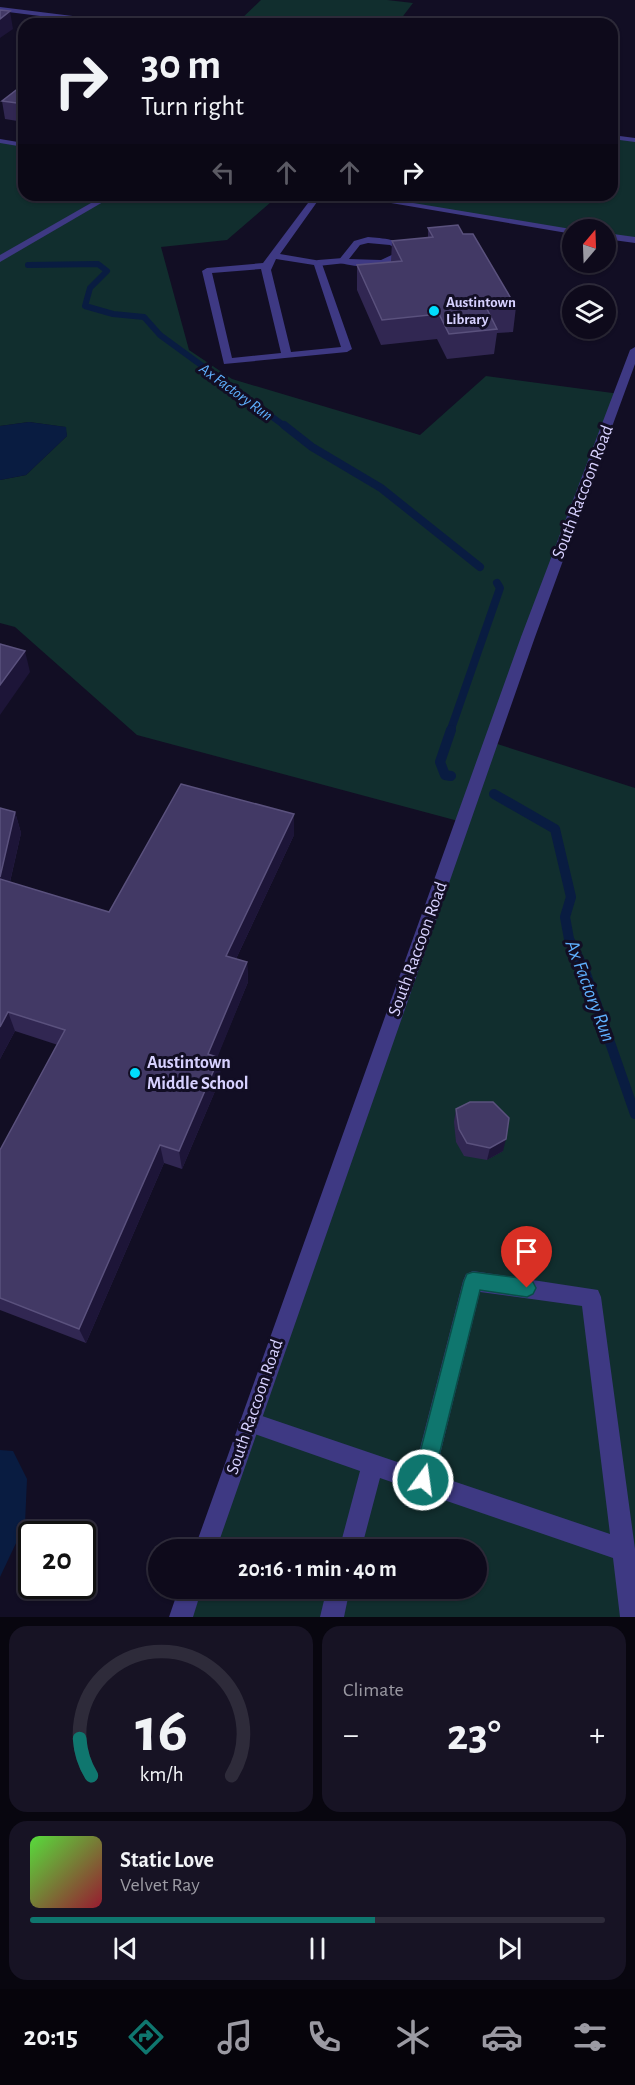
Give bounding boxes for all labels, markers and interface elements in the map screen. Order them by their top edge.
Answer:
icon: right [42,42,120,120]
text: 30 m [141,44,221,86]
text: Turn right [141,93,244,120]
icon: left [207,156,240,189]
icon: ahead [270,156,303,189]
icon: ahead [333,156,366,189]
icon: right [396,156,429,189]
north arrow [562,219,616,273]
map controls [562,219,616,339]
button: layers [562,285,616,339]
place label: Austintown Library [446,295,516,327]
marker: Austintown Library [427,304,441,318]
water label: Ax Factory Run [196,360,275,424]
street label: South Raccoon Road [549,423,617,561]
street label: South Raccoon Road [385,879,451,1019]
water label: Ax Factory Run [561,936,619,1045]
place label: Austintown Middle School [147,1054,249,1093]
marker: Austintown Middle School [128,1066,142,1080]
pin [501,1226,552,1288]
icon: arrive [510,1235,543,1268]
street label: South Raccoon Road [223,1337,287,1477]
position arrow [391,1448,455,1512]
speed limit sign: 20 [18,1521,96,1599]
text: 20:16 · 1 min · 40 m [238,1558,397,1580]
text: Climate [343,1680,404,1700]
text: 16 [135,1700,187,1762]
text: 23° [447,1713,501,1758]
text: − [343,1719,359,1752]
text: + [589,1719,605,1752]
text: km/h [139,1764,183,1785]
text: Static Love [120,1849,214,1871]
text: Velvet Ray [120,1875,200,1895]
icon: previous [109,1932,142,1965]
icon: pause [301,1932,334,1965]
icon: next [493,1932,526,1965]
icon: directions [125,2016,167,2058]
icon: music [214,2016,256,2058]
icon: phone [303,2016,345,2058]
icon: climate [392,2016,434,2058]
icon: car [481,2016,523,2058]
icon: filters [569,2016,611,2058]
text: 20:15 [23,2023,78,2050]

